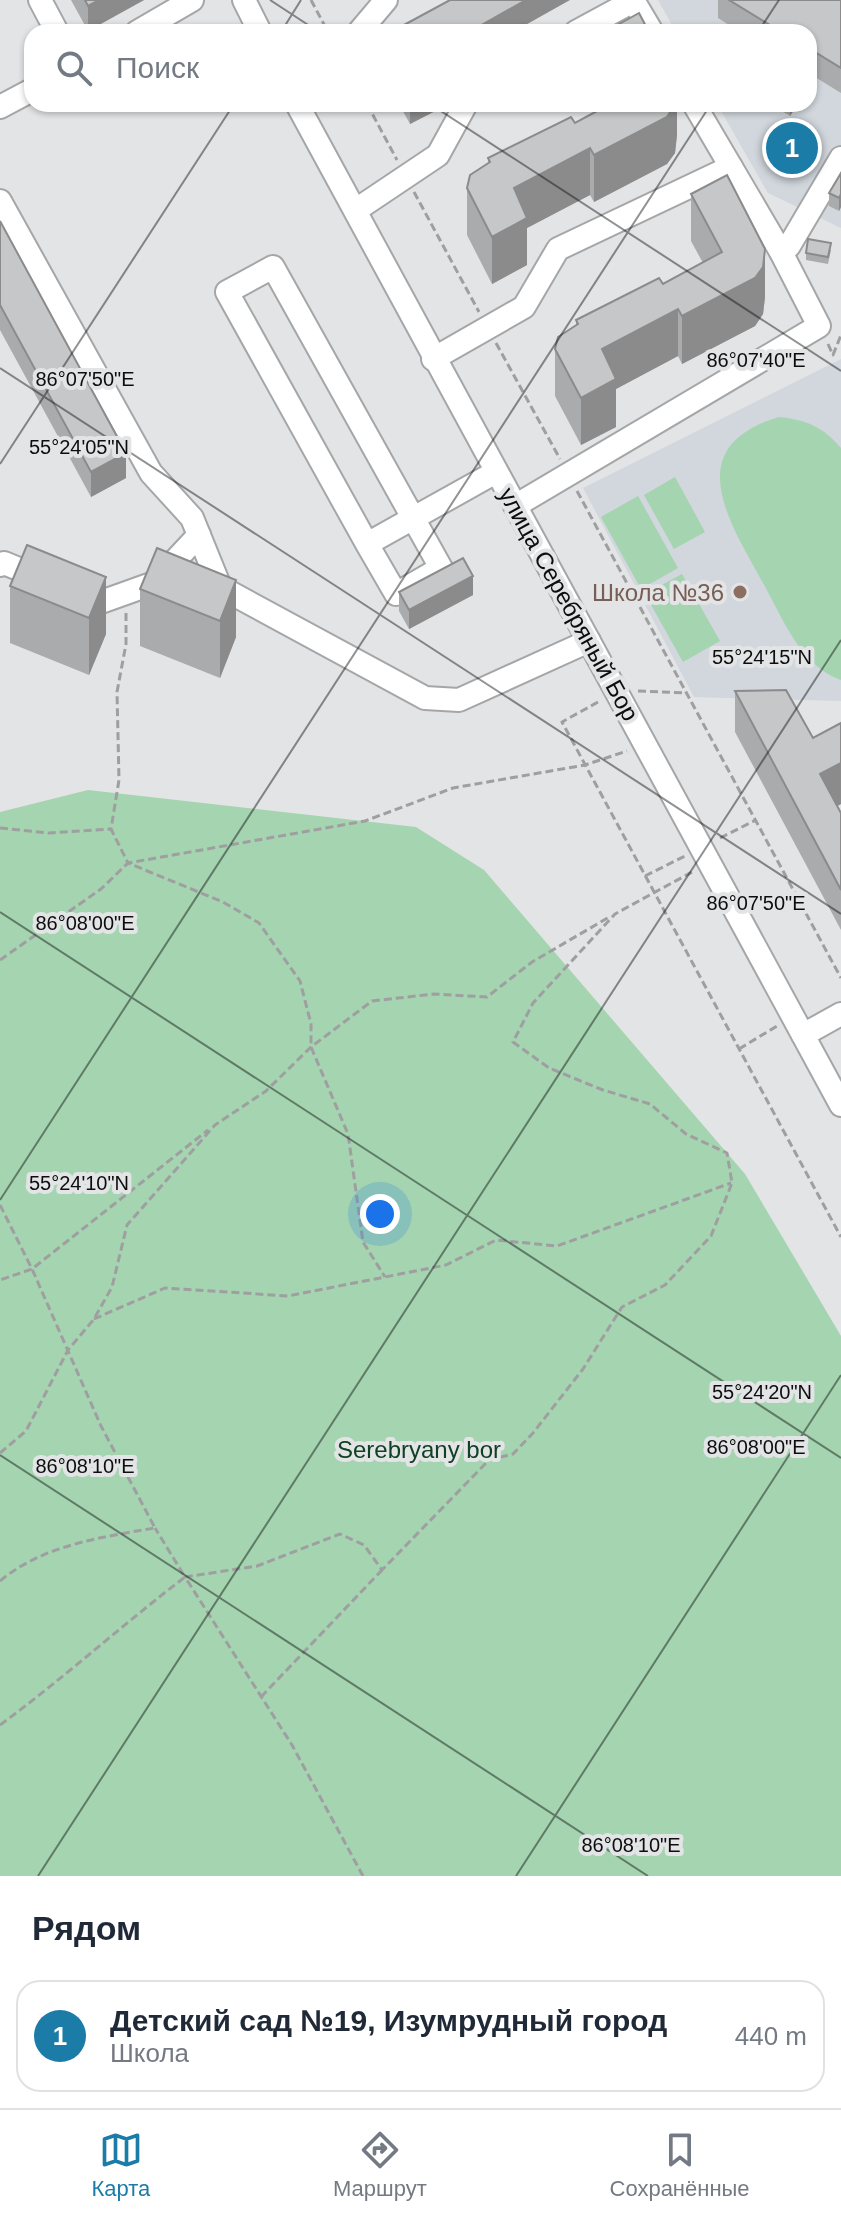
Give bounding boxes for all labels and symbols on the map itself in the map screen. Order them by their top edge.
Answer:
pin: 1 [766,118,818,178]
text: 86°07'40"E [707,349,806,371]
text: 86°07'50"E [36,368,135,390]
text: 55°24'05"N [29,436,129,458]
street label: улица Серебряный Бор [494,483,644,725]
place label: Школа №36 [592,579,724,606]
marker: Школа №36 [731,583,749,601]
text: 55°24'15"N [712,646,812,668]
text: 86°07'50"E [707,892,806,914]
text: 86°08'00"E [36,912,135,934]
text: 55°24'10"N [29,1172,129,1194]
your location [360,1194,400,1234]
text: 55°24'20"N [712,1381,812,1403]
park label: Serebryany bor [337,1436,501,1463]
text: 86°08'00"E [707,1436,806,1458]
text: 86°08'10"E [36,1455,135,1477]
text: 86°08'10"E [582,1834,681,1856]

